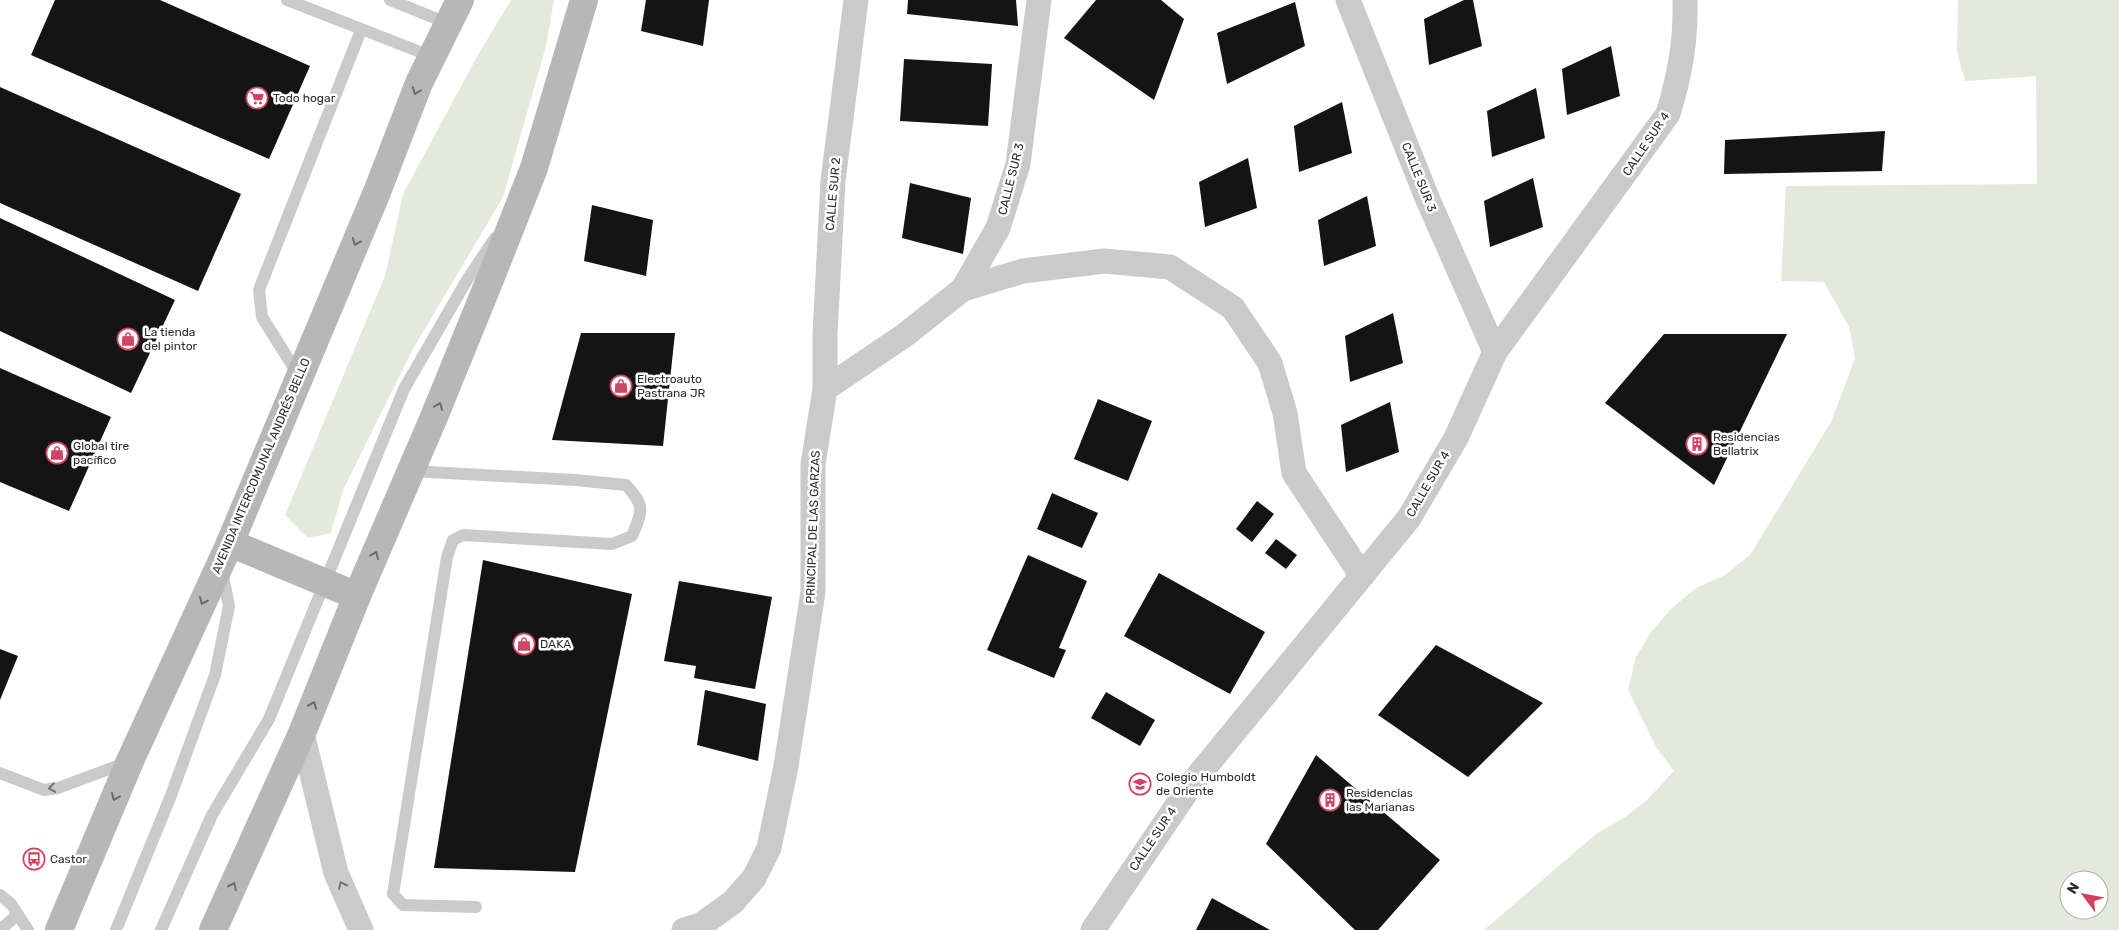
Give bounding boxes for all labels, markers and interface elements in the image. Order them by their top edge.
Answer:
supermarket icon: Todo hogar [245,86,269,110]
one-way arrow [412,87,422,95]
place label: Todo hogar [273,91,336,105]
street label: CALLE SUR 4 [1620,109,1673,179]
street label: CALLE SUR 3 [1399,140,1439,214]
street label: CALLE SUR 3 [995,142,1027,216]
street label: CALLE SUR 2 [823,157,843,231]
one-way arrow [351,237,362,246]
place label: La tienda del pintor [144,325,198,353]
shop icon: La tienda del pintor [116,327,140,351]
street label: AVENIDA INTERCOMUNAL ANDRÉS BELLO [209,356,313,576]
place label: Electroauto Pastrana JR [637,372,706,400]
shop icon: Electroauto Pastrana JR [609,374,633,398]
one-way arrow [433,402,443,410]
place label: Residencias Bellatrix [1713,430,1780,458]
building icon: Residencias Bellatrix [1685,432,1709,456]
place label: Global tire pacífico [73,439,129,467]
shop icon: Global tire pacífico [45,441,69,465]
street label: CALLE SUR 4 [1403,448,1453,519]
street label: PRINCIPAL DE LAS GARZAS [803,450,823,604]
one-way arrow [368,551,379,560]
one-way arrow [199,596,210,605]
shop icon: DAKA [512,632,536,656]
place label: DAKA [540,637,571,651]
one-way arrow [307,701,318,710]
place label: Colegio Humboldt de Oriente [1156,770,1256,798]
school or university icon: Colegio Humboldt de Oriente [1128,772,1152,796]
one-way arrow [47,783,56,793]
place label: Residencias las Marianas [1346,786,1415,814]
building icon: Residencias las Marianas [1318,788,1342,812]
one-way arrow [110,792,121,801]
street label: CALLE SUR 4 [1127,804,1180,874]
bus stop icon: Castor [22,847,46,871]
place label: Castor [50,852,87,866]
north arrow [2059,870,2109,920]
text: N [2064,880,2083,897]
one-way arrow [337,881,348,890]
one-way arrow [227,882,238,891]

